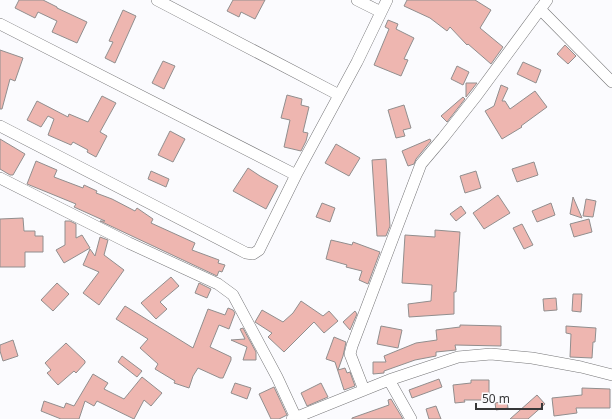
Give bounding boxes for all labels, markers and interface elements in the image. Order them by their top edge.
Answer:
scale bar [476,385,542,411]
text: 50 m [482,390,510,407]

